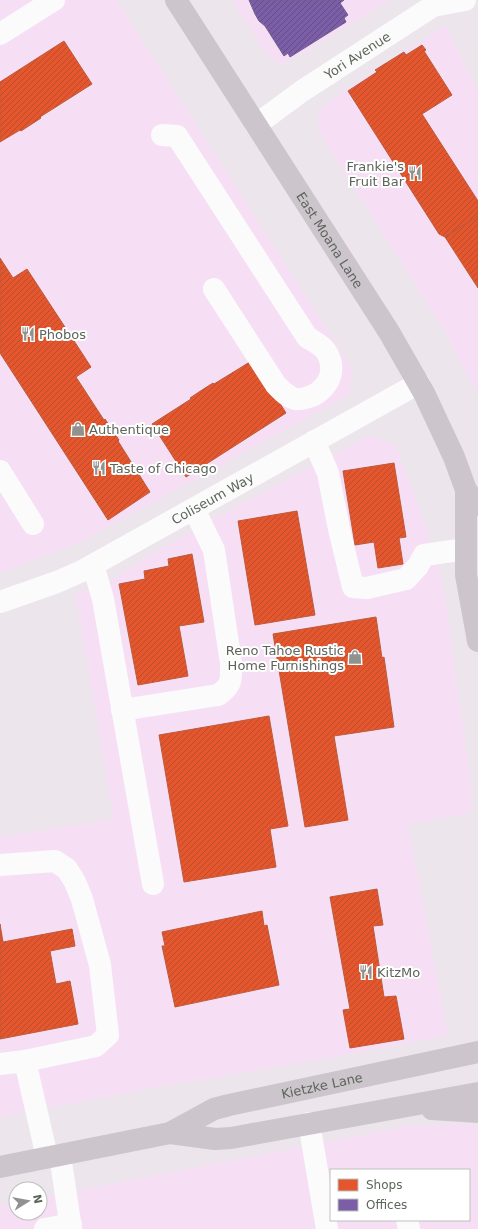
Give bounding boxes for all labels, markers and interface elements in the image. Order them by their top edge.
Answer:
street label: Yori Avenue [321,28,393,83]
place label: Frankie's Fruit Bar [346,159,405,189]
restaurant icon: Frankie's Fruit Bar [407,165,423,181]
street label: East Moana Lane [294,189,366,291]
restaurant icon: Phobos [20,326,36,342]
place label: Phobos [39,327,86,342]
shop icon: Authentique [70,421,86,437]
place label: Authentique [89,422,169,437]
restaurant icon: Taste of Chicago [91,460,107,476]
place label: Taste of Chicago [109,461,217,476]
street label: Coliseum Way [169,469,256,527]
place label: Reno Tahoe Rustic Home Furnishings [226,643,344,673]
shop icon: Reno Tahoe Rustic Home Furnishings [347,649,363,665]
restaurant icon: KitzMo [358,964,374,980]
place label: KitzMo [377,965,420,980]
street label: Kietzke Lane [280,1069,364,1101]
legend [330,1169,470,1221]
text: Shops [366,1178,402,1192]
north arrow [8,1181,48,1221]
text: N [30,1193,45,1205]
text: Offices [366,1198,407,1212]

